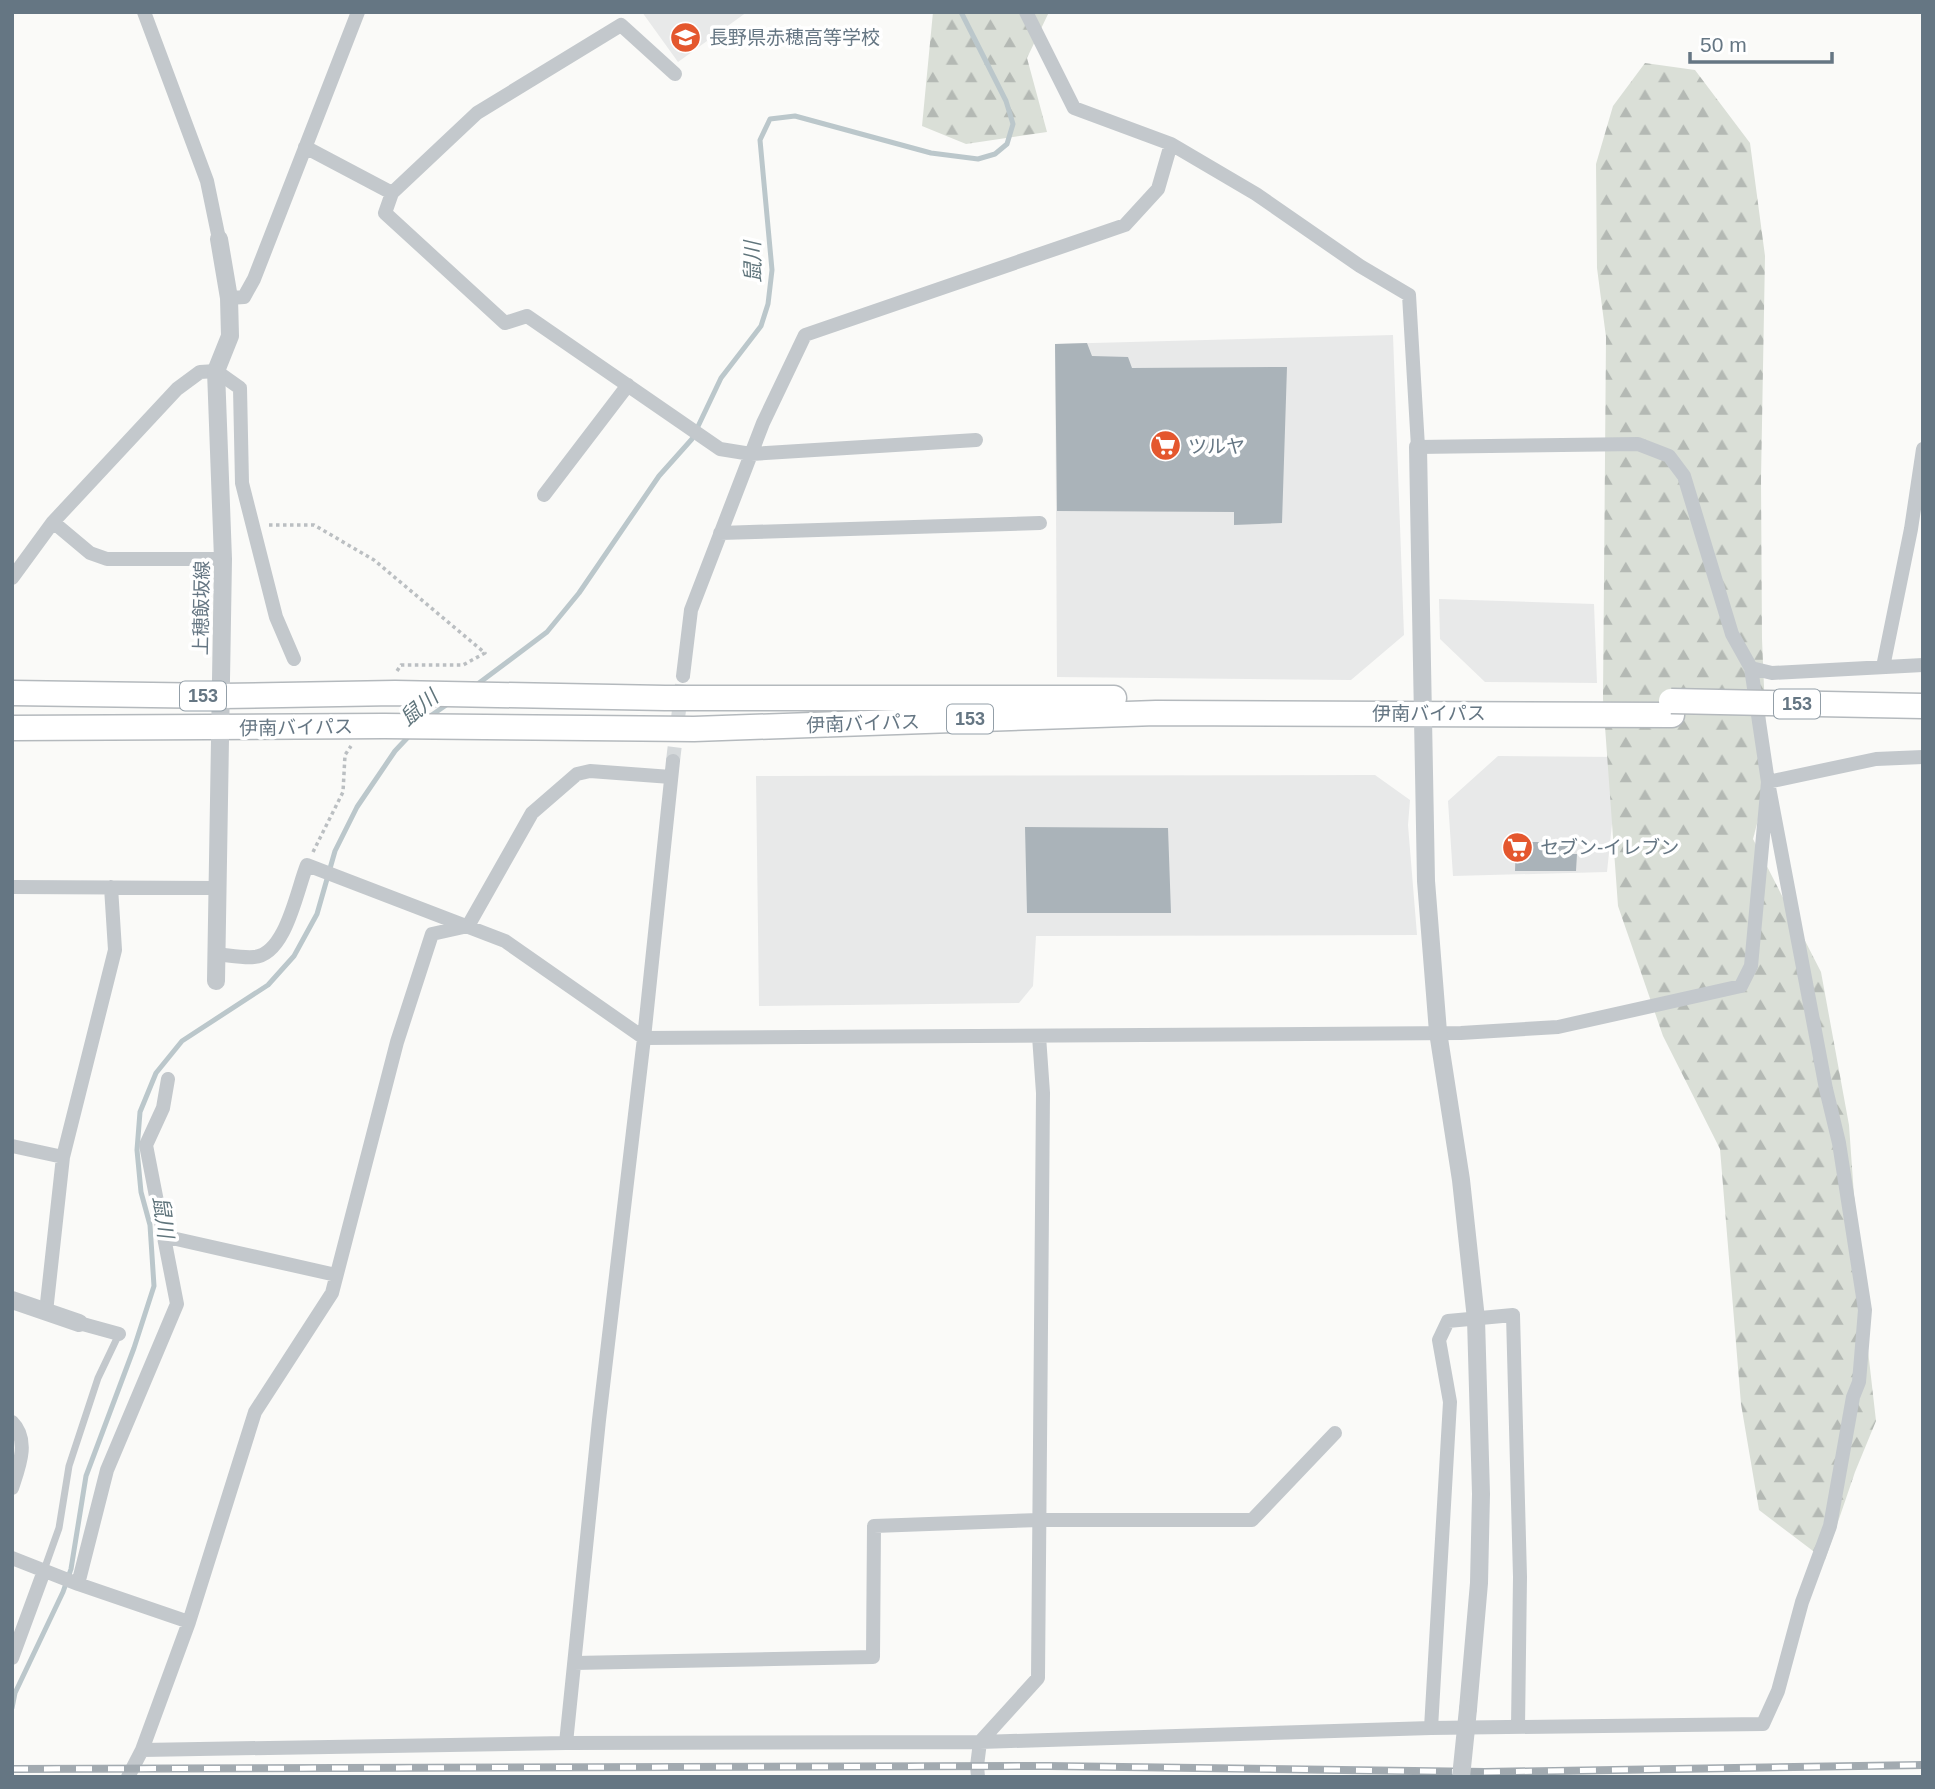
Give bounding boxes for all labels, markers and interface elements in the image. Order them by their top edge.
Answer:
school or university icon: 長野県赤穂高等学校 [669,20,703,54]
scale bar [1690,21,1832,65]
place label: 長野県赤穂高等学校 [709,27,880,48]
text: 50 m [1700,33,1747,56]
water label: 鼠川 [741,239,764,283]
supermarket icon: ツルヤ [1148,429,1182,463]
place label: ツルヤ [1188,436,1245,457]
street label: 上穂飯坂線 [190,560,213,656]
road number: 153 [180,682,226,710]
water label: 鼠川 [395,684,444,730]
road number: 153 [1774,690,1820,718]
street label: 伊南バイパス [1372,703,1486,724]
road number: 153 [947,704,993,734]
street label: 伊南バイパス [806,711,920,736]
street label: 伊南バイパス [239,716,353,739]
supermarket icon: セブン-イレブン [1500,830,1534,864]
place label: セブン-イレブン [1540,837,1679,858]
water label: 鼠川 [149,1195,178,1241]

